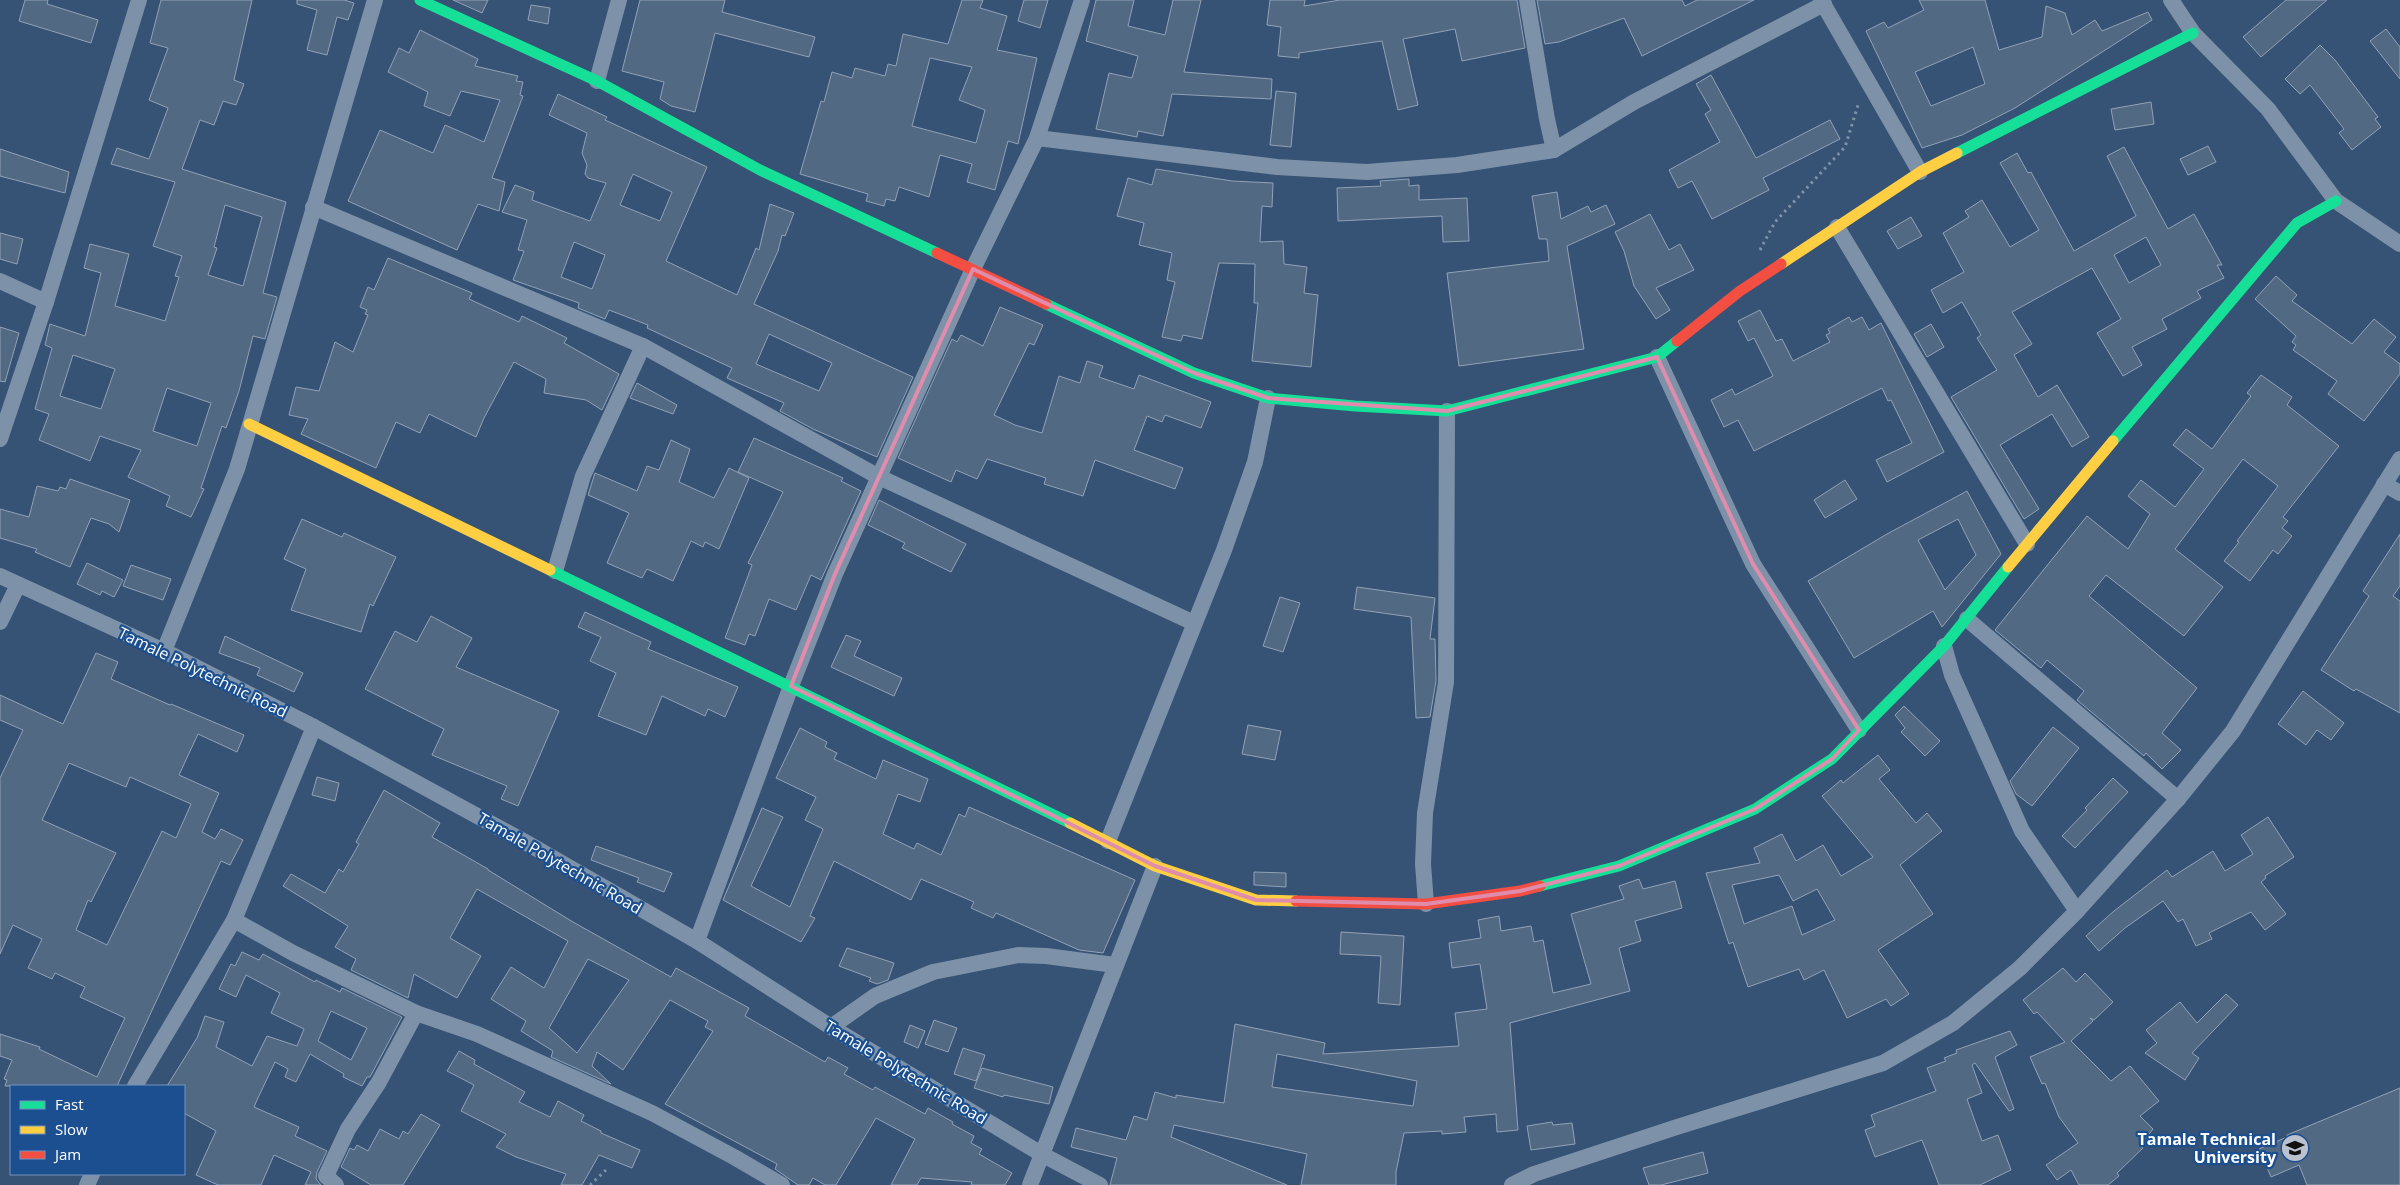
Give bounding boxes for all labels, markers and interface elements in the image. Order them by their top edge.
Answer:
street label: Tamale Polytechnic Road [115,621,291,723]
street label: Tamale Polytechnic Road [474,807,646,919]
street label: Tamale Polytechnic Road [821,1015,991,1129]
legend [10,1085,185,1175]
text: Fast [55,1094,84,1114]
text: Slow [55,1119,88,1139]
place label: Tamale Technical University [2138,1128,2277,1168]
school or university icon: Tamale Technical University [2280,1133,2310,1163]
text: Jam [53,1144,81,1164]

